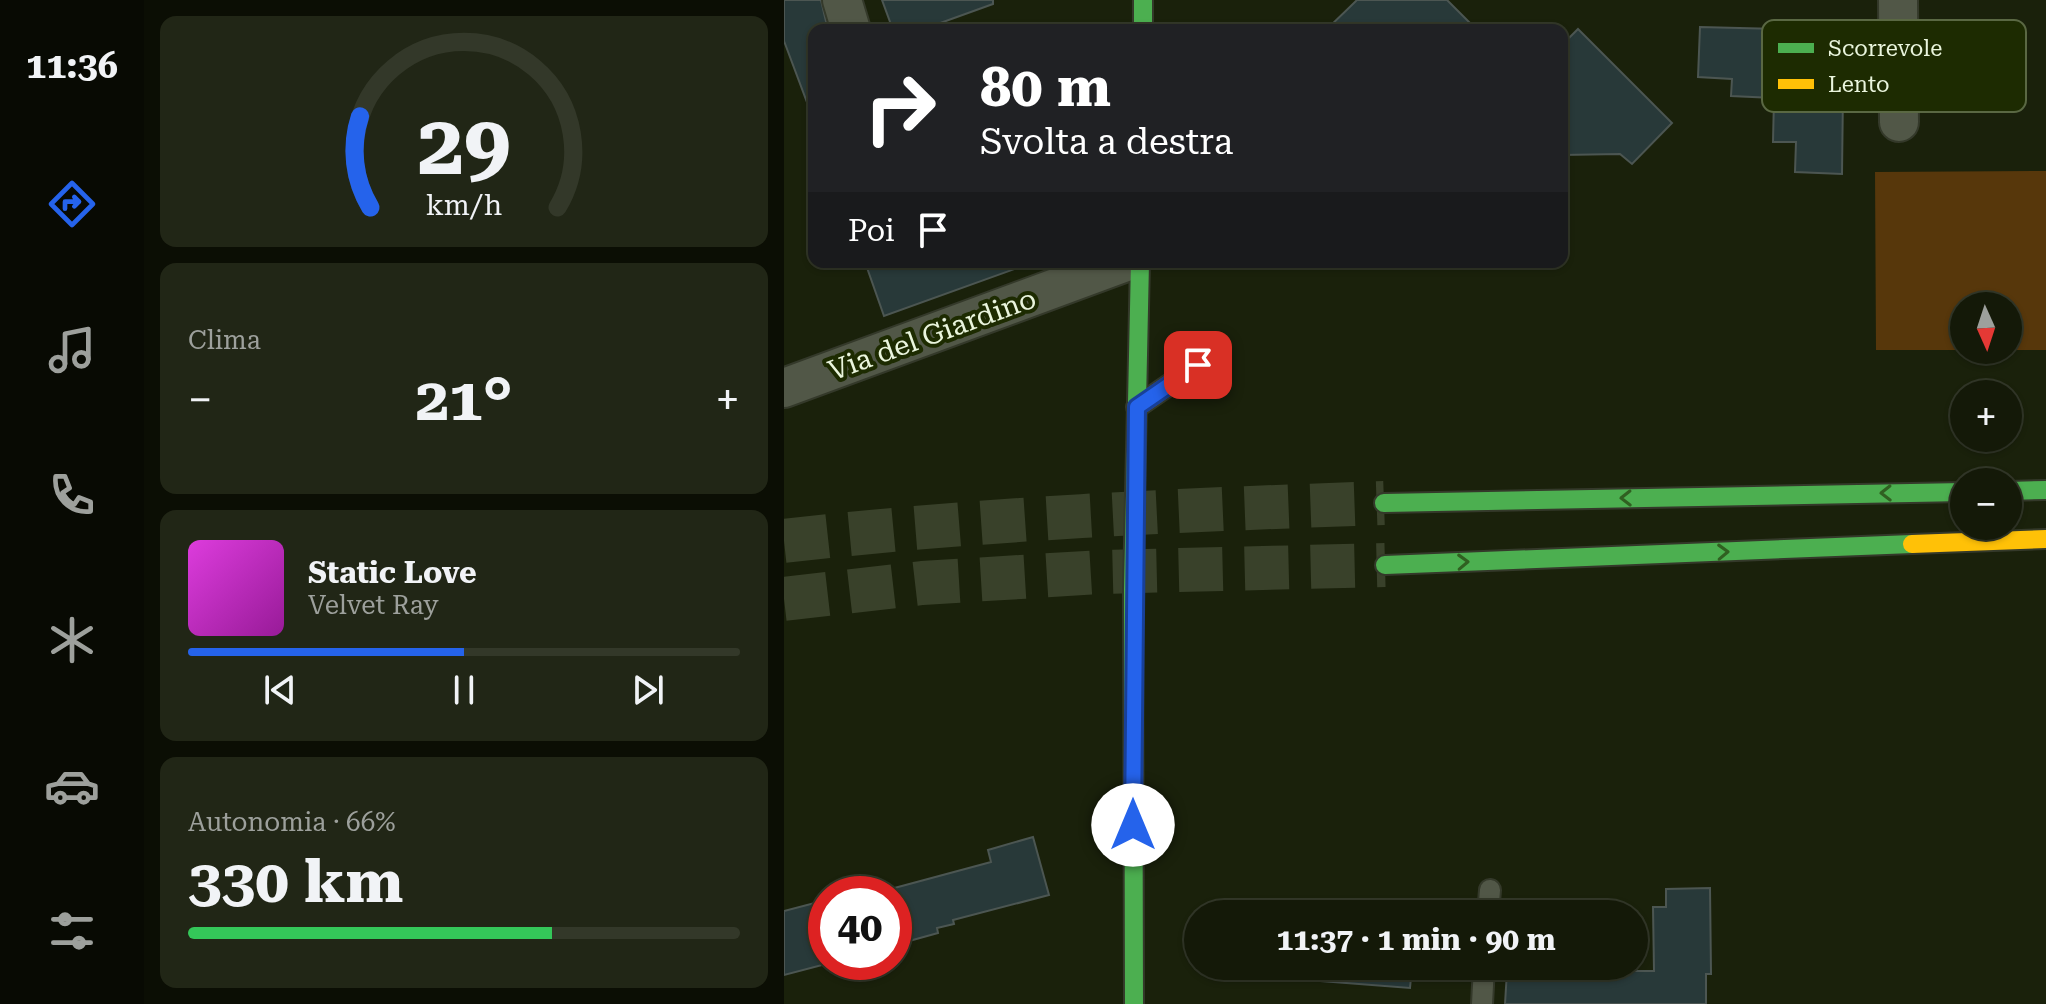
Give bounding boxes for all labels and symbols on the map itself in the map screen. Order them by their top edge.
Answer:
legend [1762,20,2026,112]
text: Scorrevole [1828,36,1942,61]
text: Lento [1828,72,1890,97]
street label: Via del Giardino [824,282,1041,387]
north arrow [1950,292,2022,364]
pin [1164,331,1232,399]
one-way arrow [1879,484,1892,502]
one-way arrow [1619,489,1632,507]
one-way arrow [1717,543,1730,560]
one-way arrow [1457,554,1470,571]
position arrow [1091,783,1175,867]
speed limit sign: 40 [808,876,912,980]

